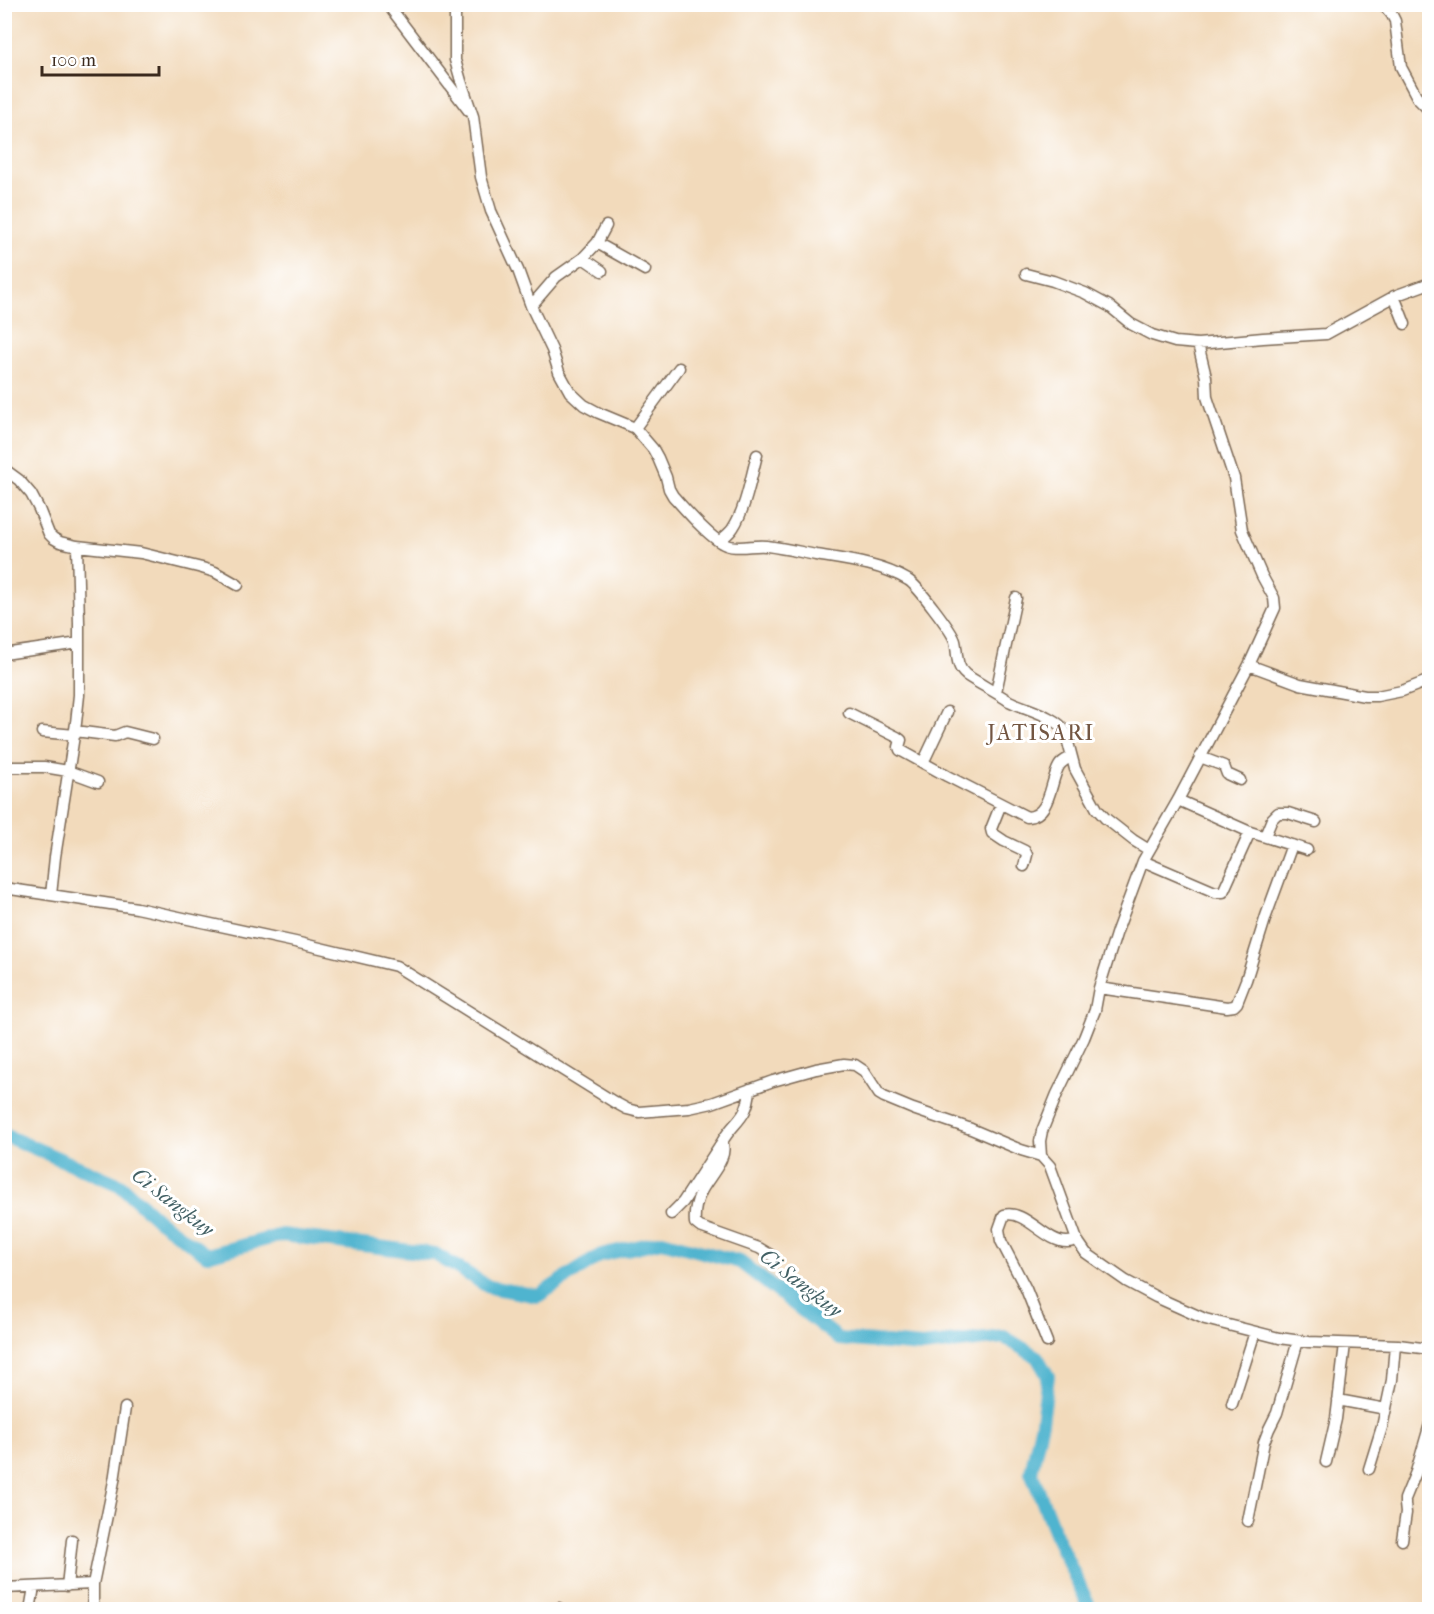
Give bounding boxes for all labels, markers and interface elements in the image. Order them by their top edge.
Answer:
scale bar [42,39,159,77]
text: 100 m [51,50,96,71]
district label: JATISARI [985,720,1095,746]
water label: Ci Sangkuy [127,1163,220,1242]
water label: Ci Sangkuy [755,1244,848,1323]

